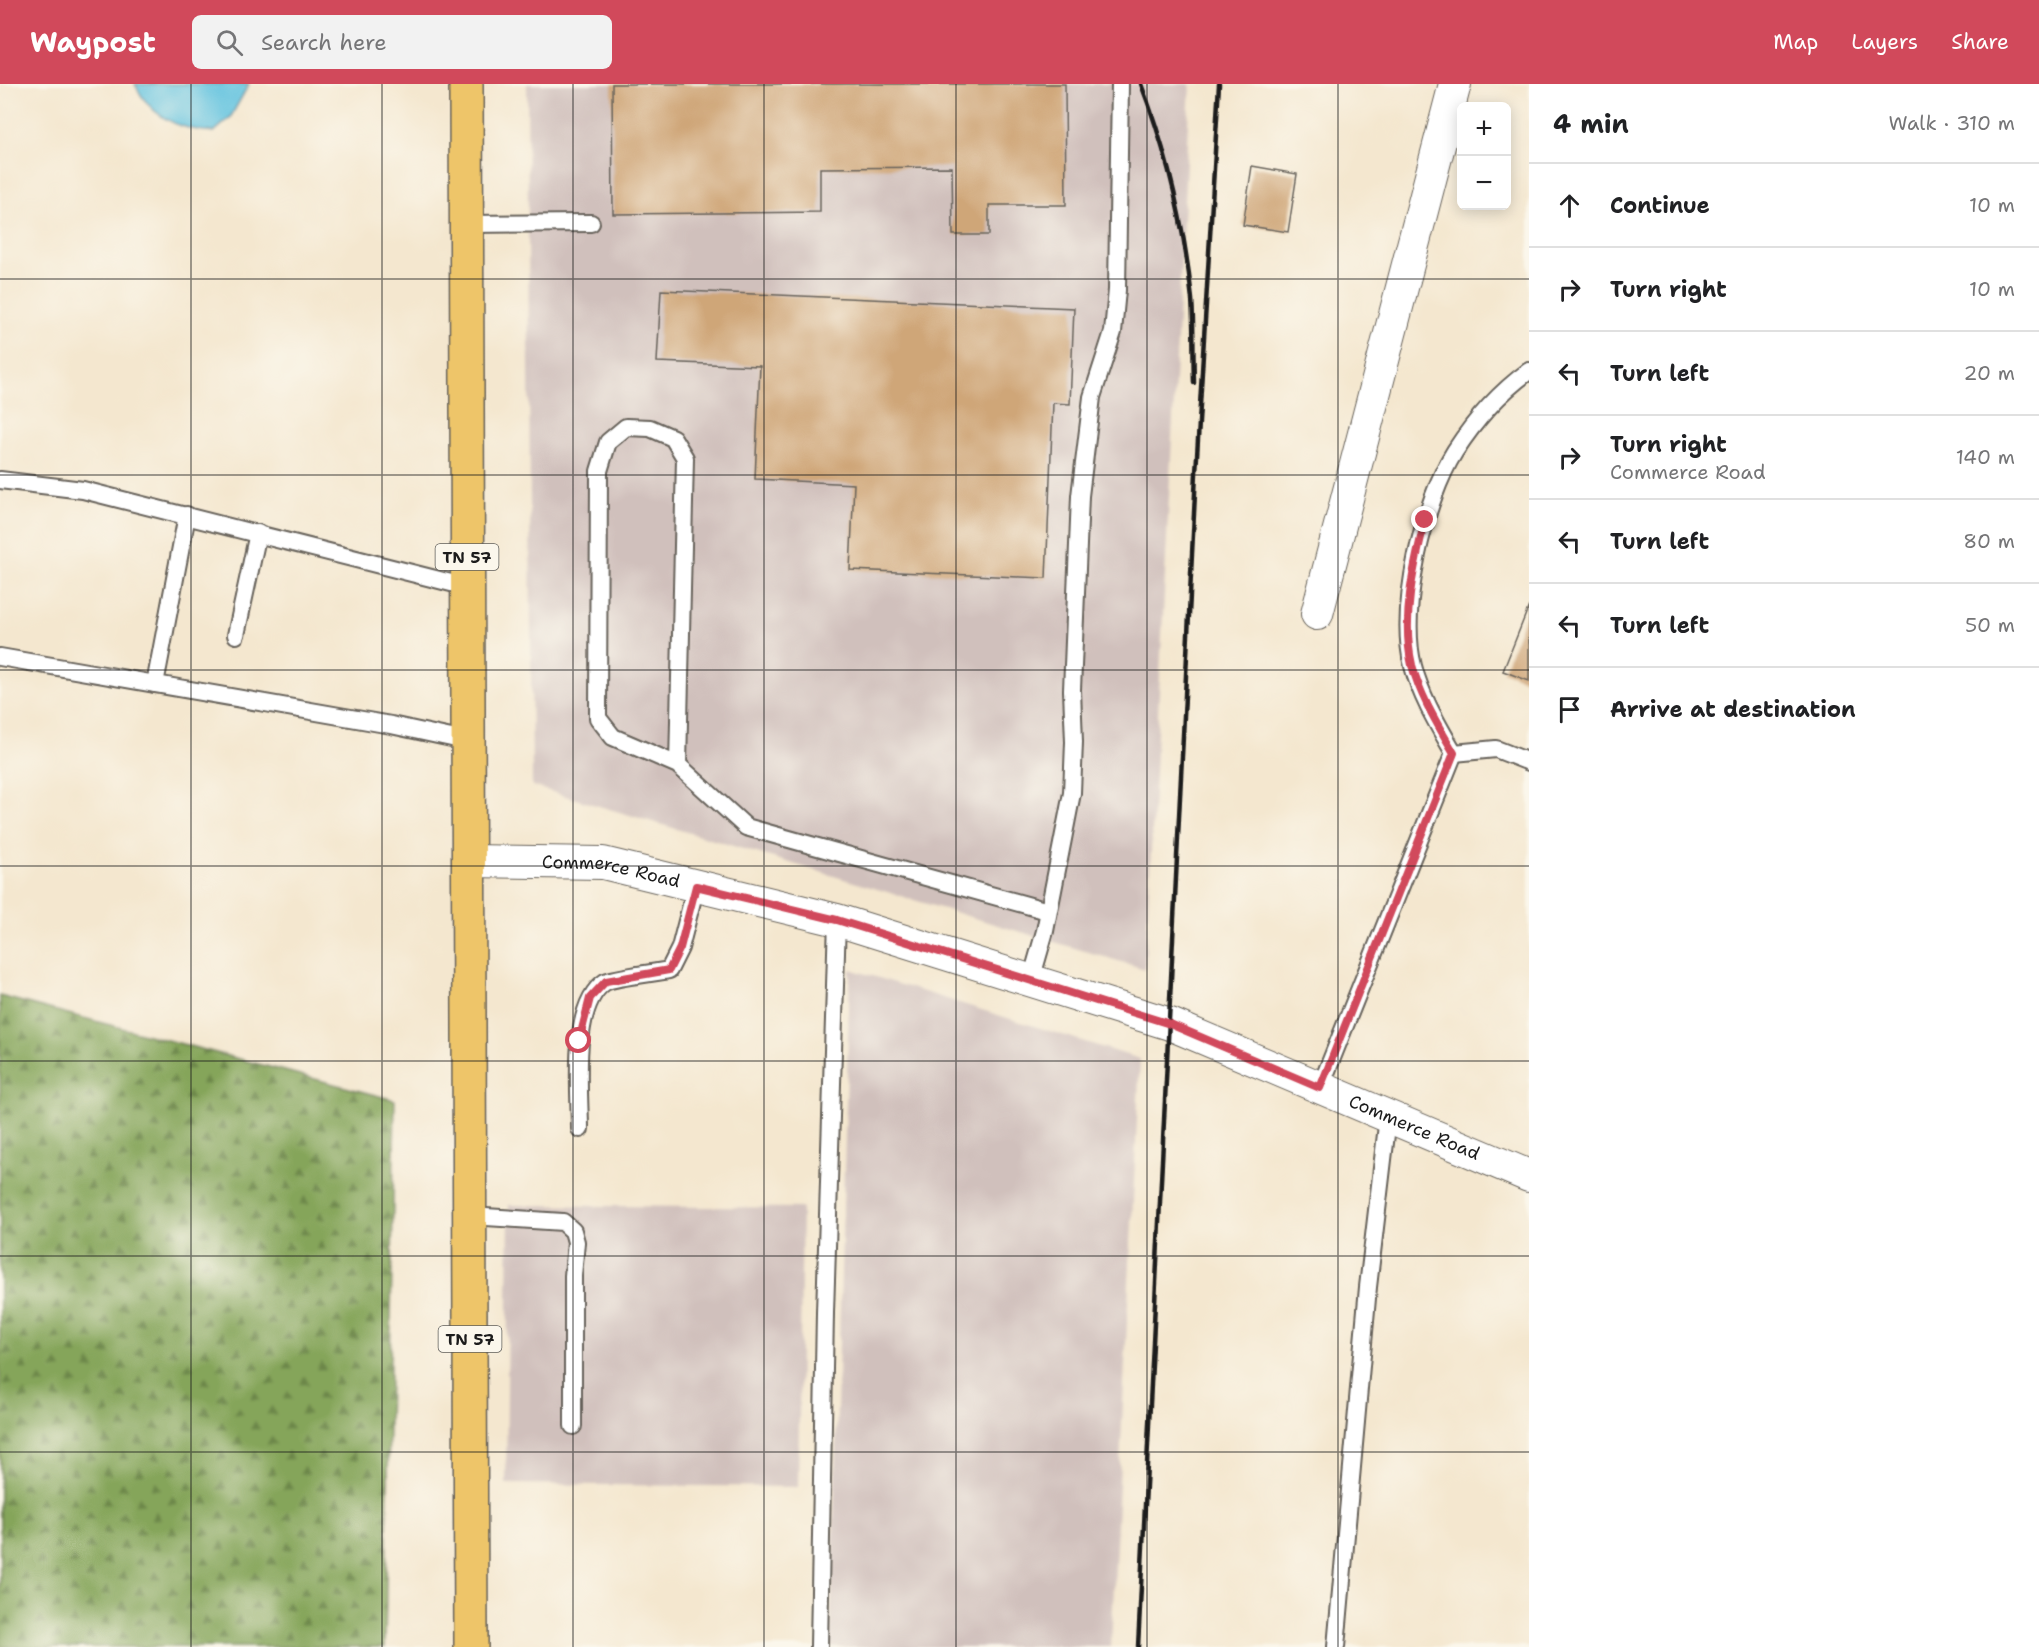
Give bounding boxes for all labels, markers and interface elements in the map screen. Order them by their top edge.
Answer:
search box [192,15,612,69]
text: Waypost [30,23,156,61]
icon: search [213,26,246,59]
text: Search here [261,28,387,57]
text: Map [1773,28,1818,56]
text: Layers [1851,28,1918,56]
text: Share [1951,28,2009,56]
map controls [1457,102,1511,210]
button: + [1457,102,1511,156]
text: 4 min [1553,106,1629,141]
text: Walk · 310 m [1889,110,2015,136]
button: − [1457,156,1511,210]
icon: ahead [1553,189,1586,222]
text: Continue [1610,191,1710,220]
text: 10 m [1969,192,2015,218]
icon: right [1553,273,1586,306]
text: Turn right [1610,275,1727,304]
text: 10 m [1969,276,2015,302]
icon: left [1553,357,1586,390]
text: Turn left [1610,359,1709,388]
text: 20 m [1964,360,2015,386]
text: Turn right [1610,430,1727,459]
icon: right [1553,441,1586,474]
text: 140 m [1956,444,2015,470]
text: Commerce Road [1610,459,1766,485]
route end [1411,506,1437,532]
icon: left [1553,525,1586,558]
text: Turn left [1610,527,1709,556]
text: 80 m [1963,528,2015,554]
road number: TN 57 [436,544,498,570]
icon: left [1553,609,1586,642]
text: Turn left [1610,611,1709,640]
text: 50 m [1965,612,2015,638]
icon: arrive [1553,693,1586,726]
text: Arrive at destination [1610,695,1856,724]
street label: Commerce Road [542,850,683,893]
route start [565,1027,591,1053]
street label: Commerce Road [1345,1089,1483,1166]
road number: TN 57 [438,1326,502,1352]

